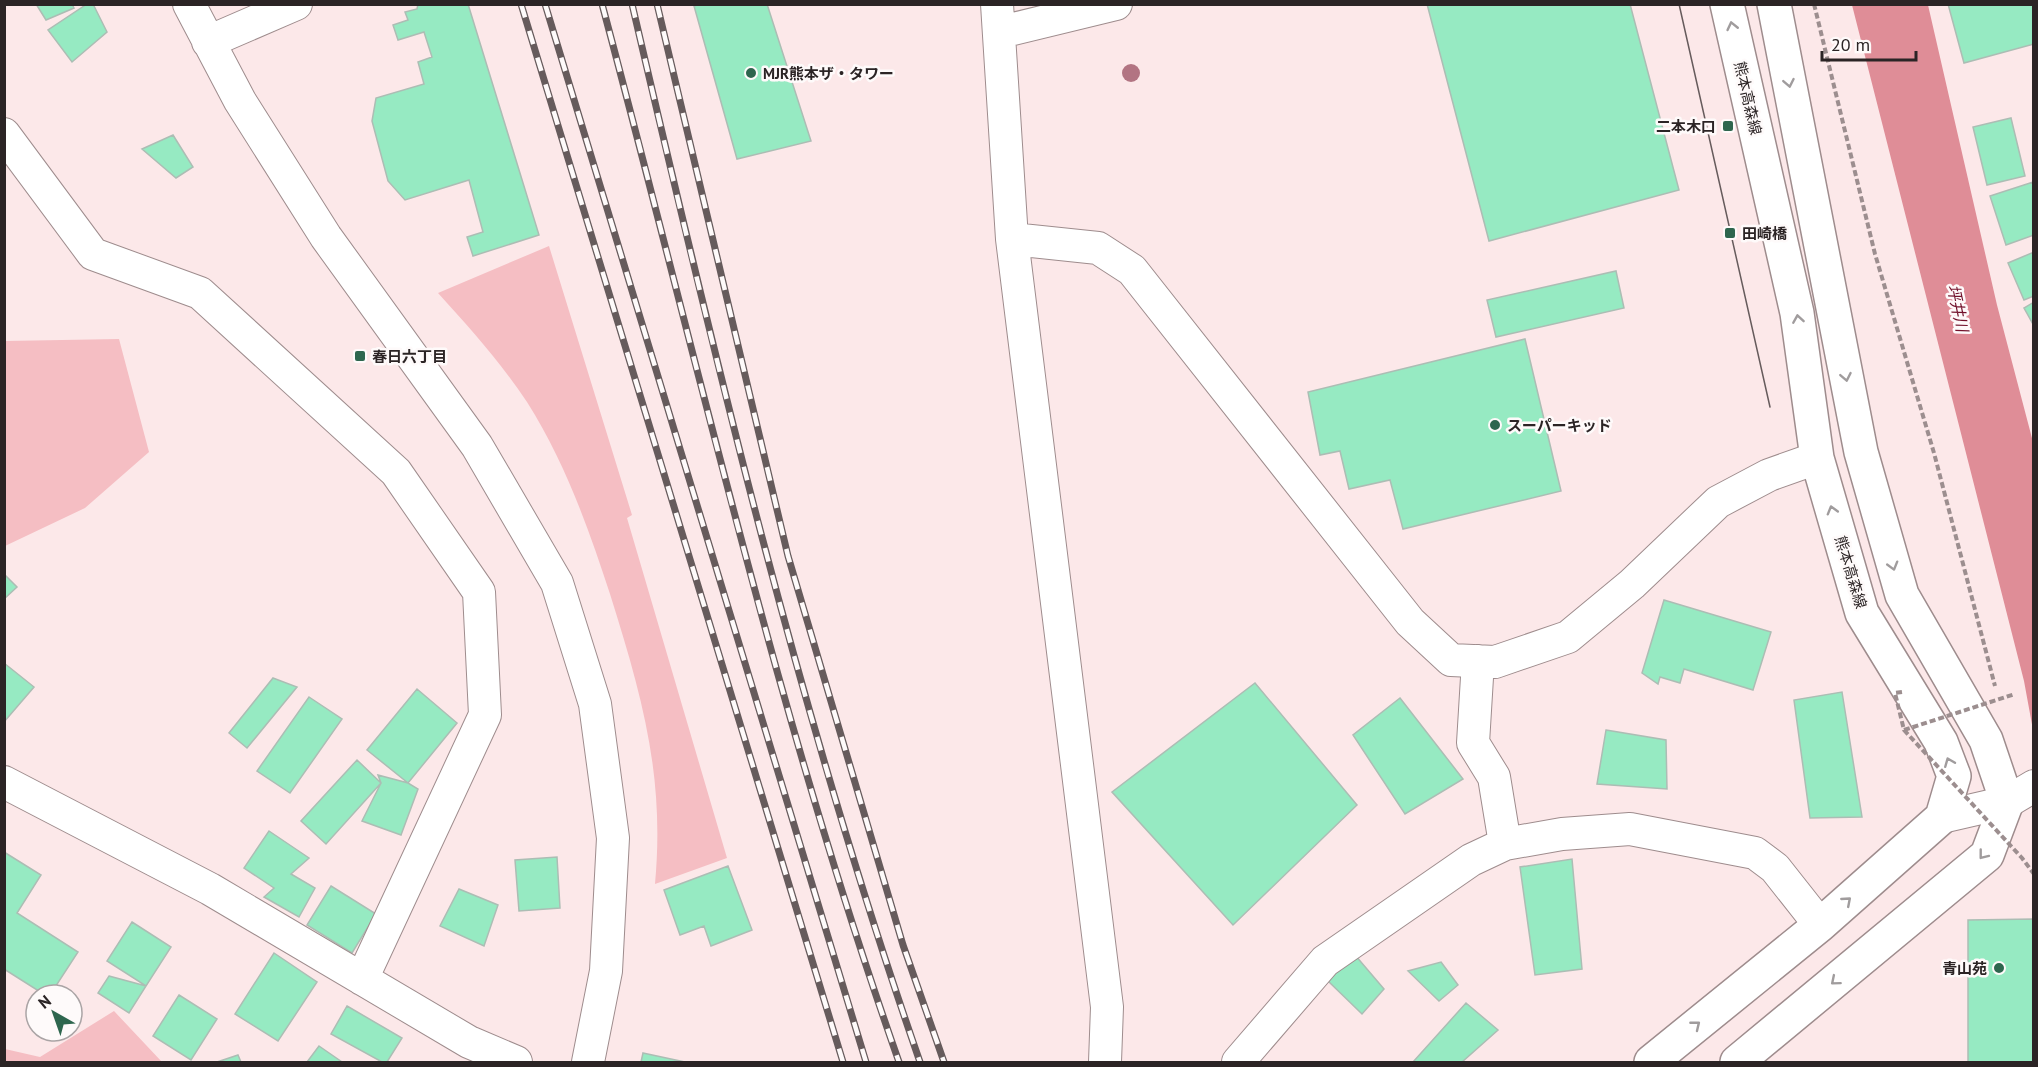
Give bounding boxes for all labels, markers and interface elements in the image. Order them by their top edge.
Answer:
one-way arrow [1726,22,1739,32]
scale bar [1822,24,1916,62]
text: 20 m [1831,33,1870,56]
street label: 熊本高森線 [1730,59,1766,137]
place label: MJR熊本ザ・タワー [763,64,894,83]
marker: MJR熊本ザ・タワー [744,66,758,80]
one-way arrow [1782,77,1795,87]
place label: 二本木口 [1656,117,1716,136]
marker: 二本木口 [1721,119,1735,133]
place label: 田崎橋 [1742,224,1788,243]
marker: 田崎橋 [1723,226,1737,240]
water label: 坪井川 [1943,282,1973,336]
one-way arrow [1792,314,1805,324]
place label: 春日六丁目 [372,347,447,366]
marker: 春日六丁目 [353,349,367,363]
one-way arrow [1839,372,1852,382]
place label: スーパーキッド [1507,416,1612,435]
marker: スーパーキッド [1488,418,1502,432]
one-way arrow [1827,506,1839,516]
street label: 熊本高森線 [1831,533,1871,611]
one-way arrow [1886,561,1899,571]
one-way arrow [1944,757,1956,768]
one-way arrow [1980,848,1991,859]
one-way arrow [1840,898,1851,909]
place label: 青山苑 [1942,959,1987,978]
marker: 青山苑 [1992,961,2006,975]
one-way arrow [1831,974,1842,985]
north arrow [24,983,84,1043]
text: N [34,990,55,1013]
one-way arrow [1689,1021,1700,1032]

